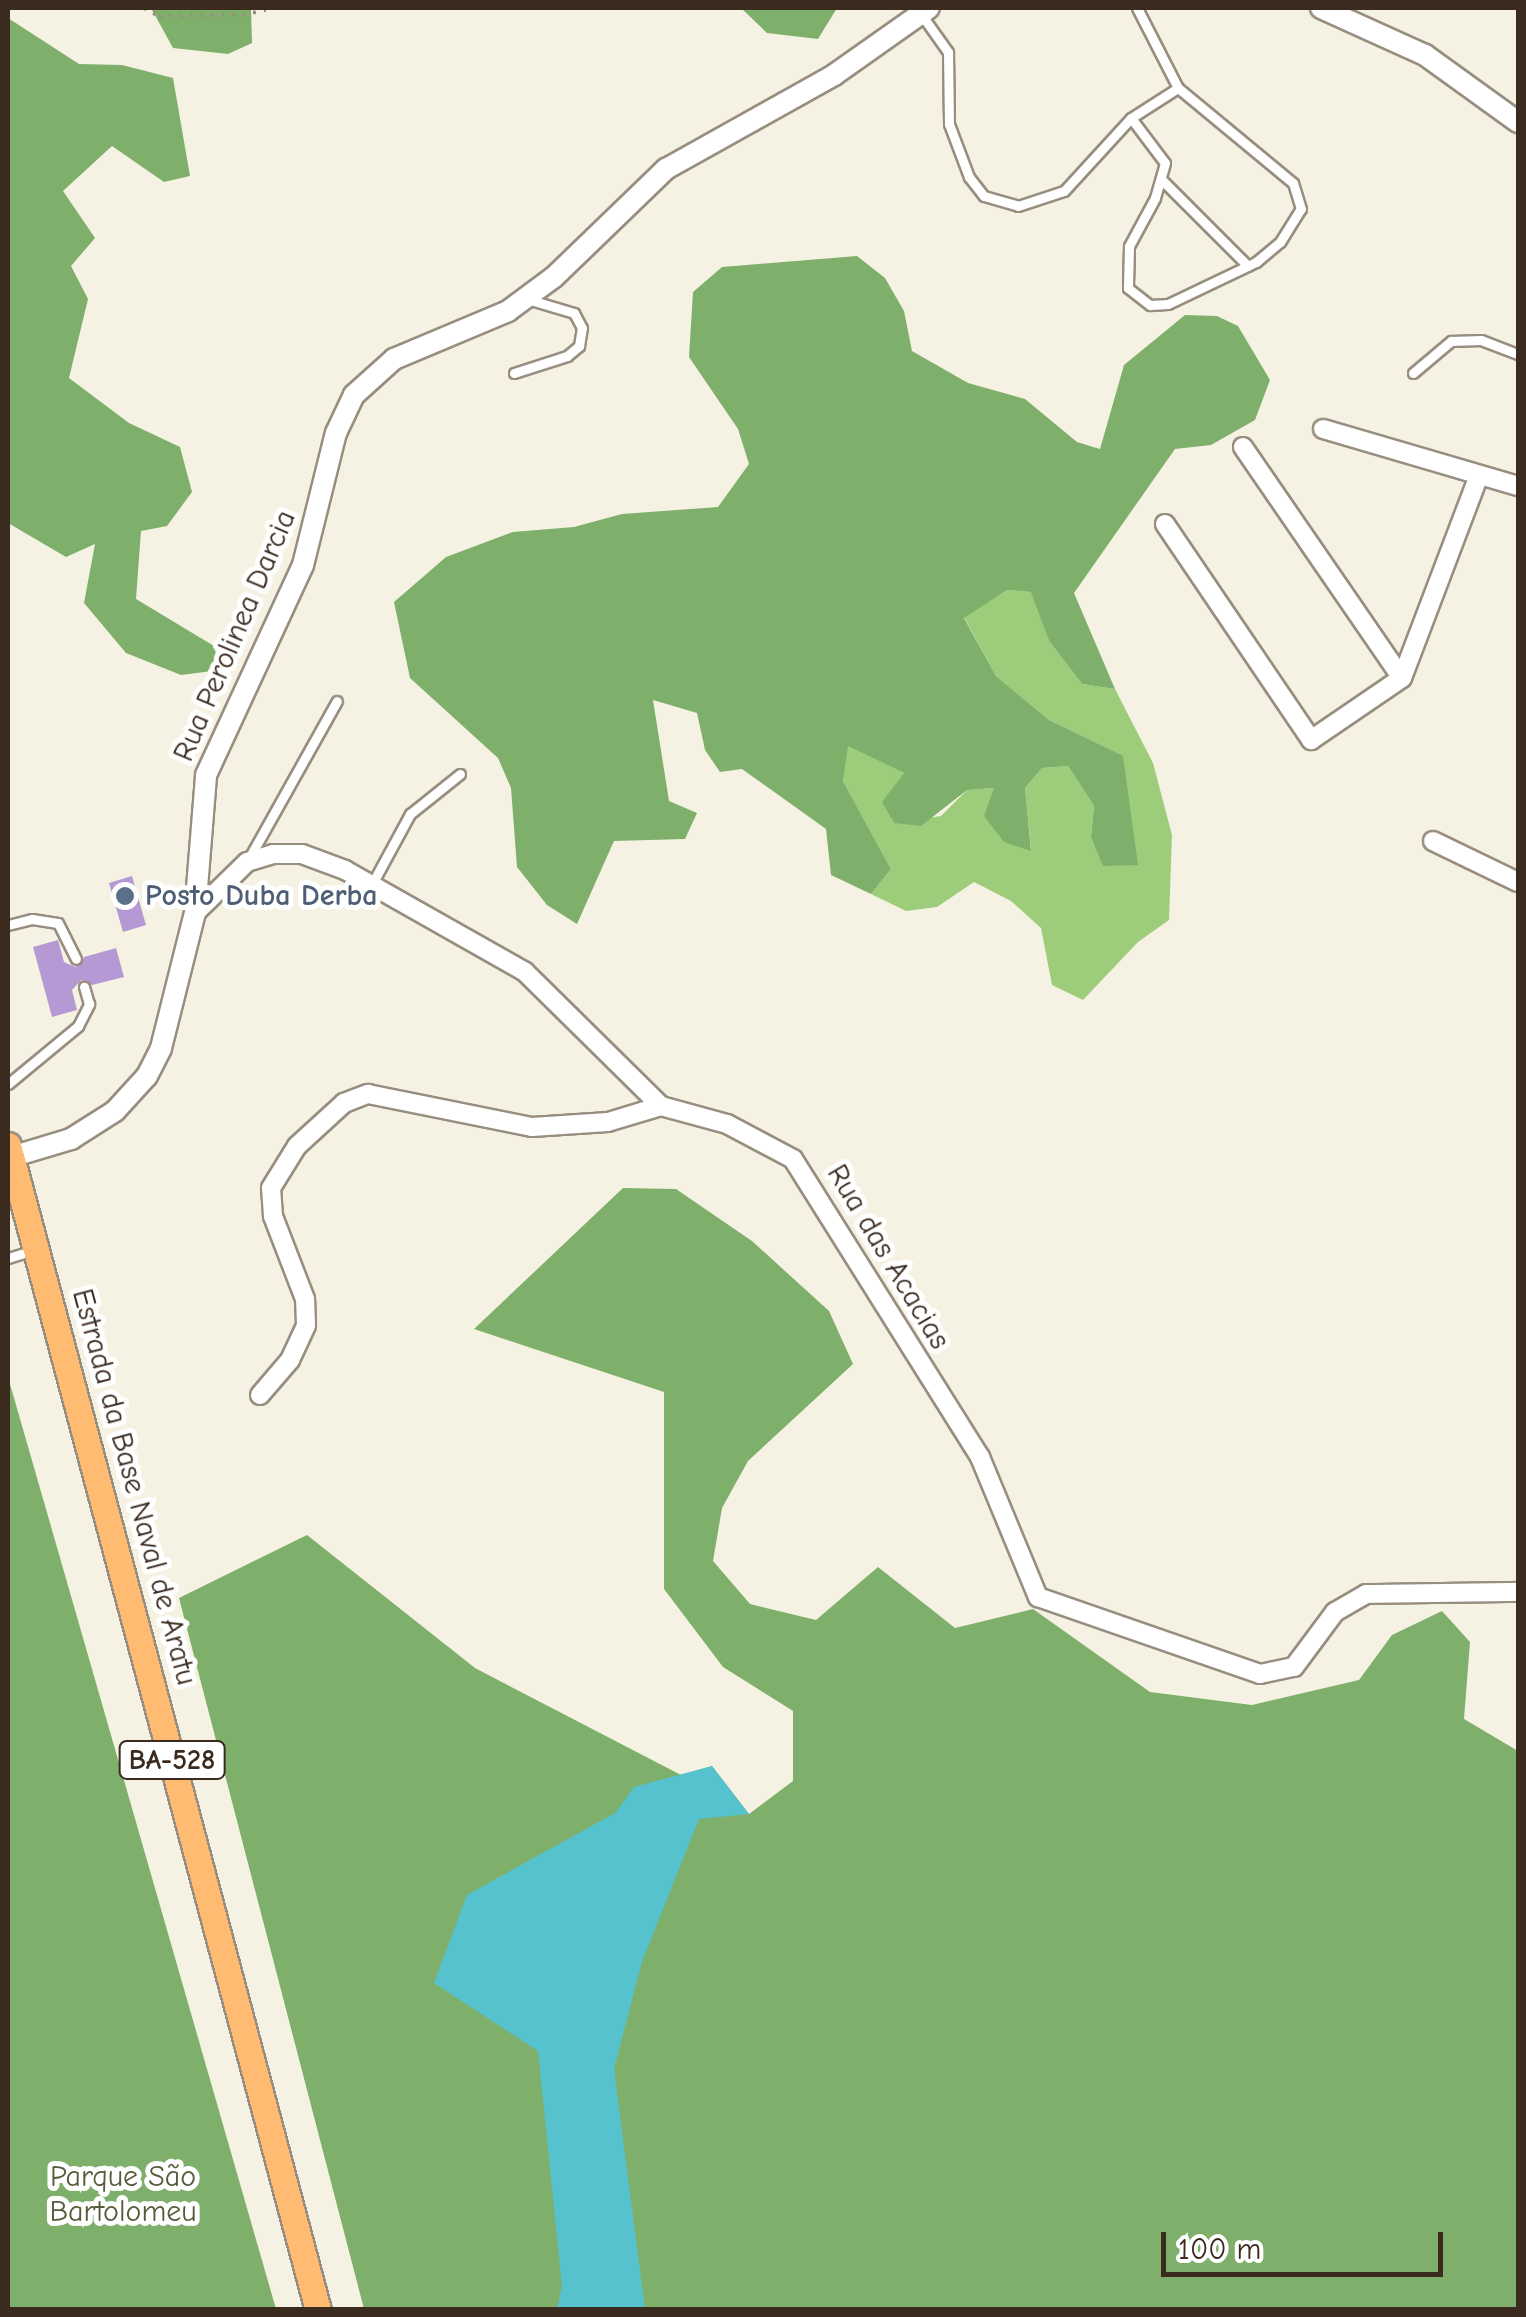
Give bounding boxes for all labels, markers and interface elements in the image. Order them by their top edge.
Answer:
street label: Rua Perolinea Darcia [166,505,304,767]
place label: Posto Duba Derba [145,878,378,914]
marker: Posto Duba Derba [114,885,136,907]
street label: Rua das Acacias [819,1158,957,1356]
street label: Estrada da Base Naval de Aratu [64,1285,204,1689]
road number: BA-528 [117,1737,227,1783]
park label: Parque São Bartolomeu [49,2159,197,2230]
scale bar [1166,2212,1448,2274]
text: 100 m [1178,2232,1261,2267]

